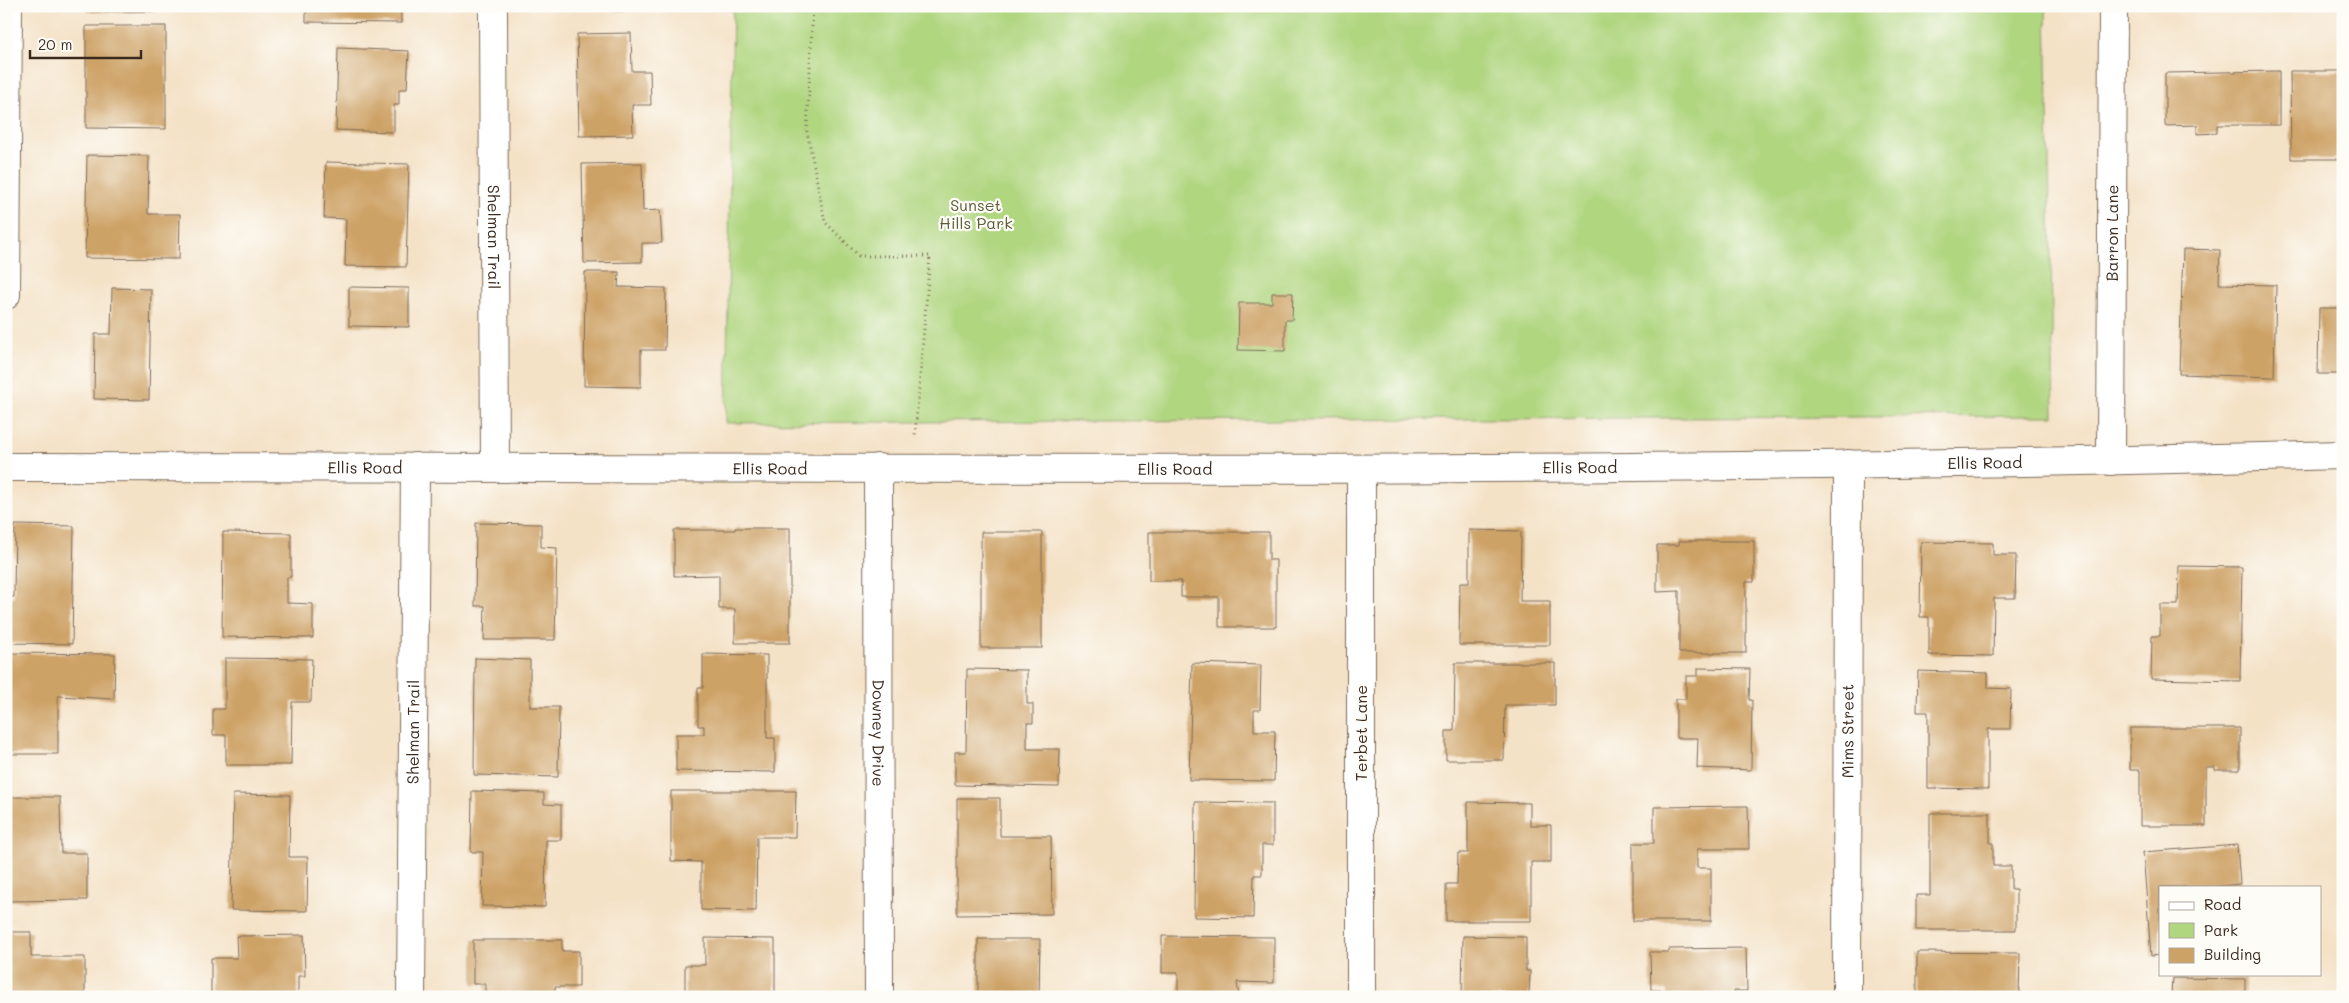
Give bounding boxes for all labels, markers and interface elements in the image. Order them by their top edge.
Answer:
scale bar [30,28,141,60]
text: 20 m [38,34,72,54]
street label: Shelman Trail [484,185,505,289]
street label: Barron Lane [2101,185,2122,281]
park label: Sunset Hills Park [939,194,1013,233]
street label: Ellis Road [1947,451,2023,473]
street label: Ellis Road [328,456,402,478]
street label: Ellis Road [1542,456,1618,478]
street label: Ellis Road [733,457,807,479]
street label: Ellis Road [1138,458,1212,479]
street label: Downey Drive [868,679,890,787]
street label: Shelman Trail [402,680,423,784]
street label: Mims Street [1836,684,1858,778]
street label: Terbet Lane [1350,685,1371,781]
legend [2159,886,2322,976]
text: Road [2204,894,2241,914]
text: Park [2204,920,2238,940]
text: Building [2204,944,2261,964]

